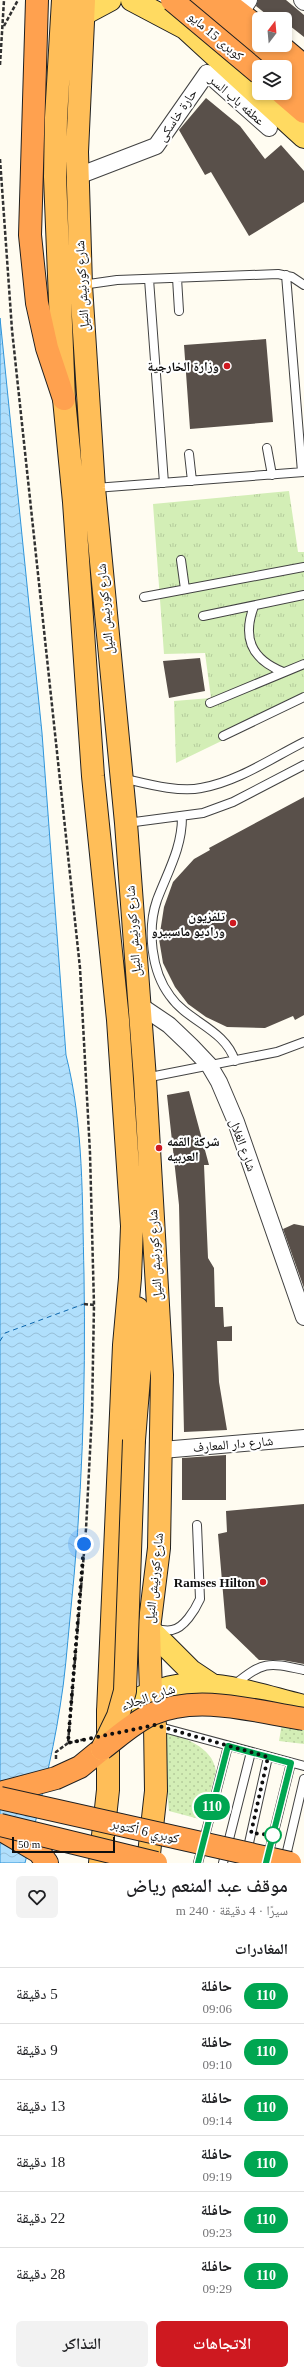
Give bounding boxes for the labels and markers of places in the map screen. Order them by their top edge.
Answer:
place label: وزارة الخارجية [147,359,219,374]
marker: وزارة الخارجية [222,361,232,371]
place label: تلفزيون وراديو ماسبيرو [151,909,226,939]
marker: تلفزيون وراديو ماسبيرو [228,918,238,928]
place label: شركة القمه العربيه [167,1134,220,1164]
marker: شركة القمه العربيه [154,1143,164,1153]
place label: Ramses Hilton [174,1575,256,1590]
marker: Ramses Hilton [258,1577,268,1587]
unlabelled marker [264,1826,282,1844]

